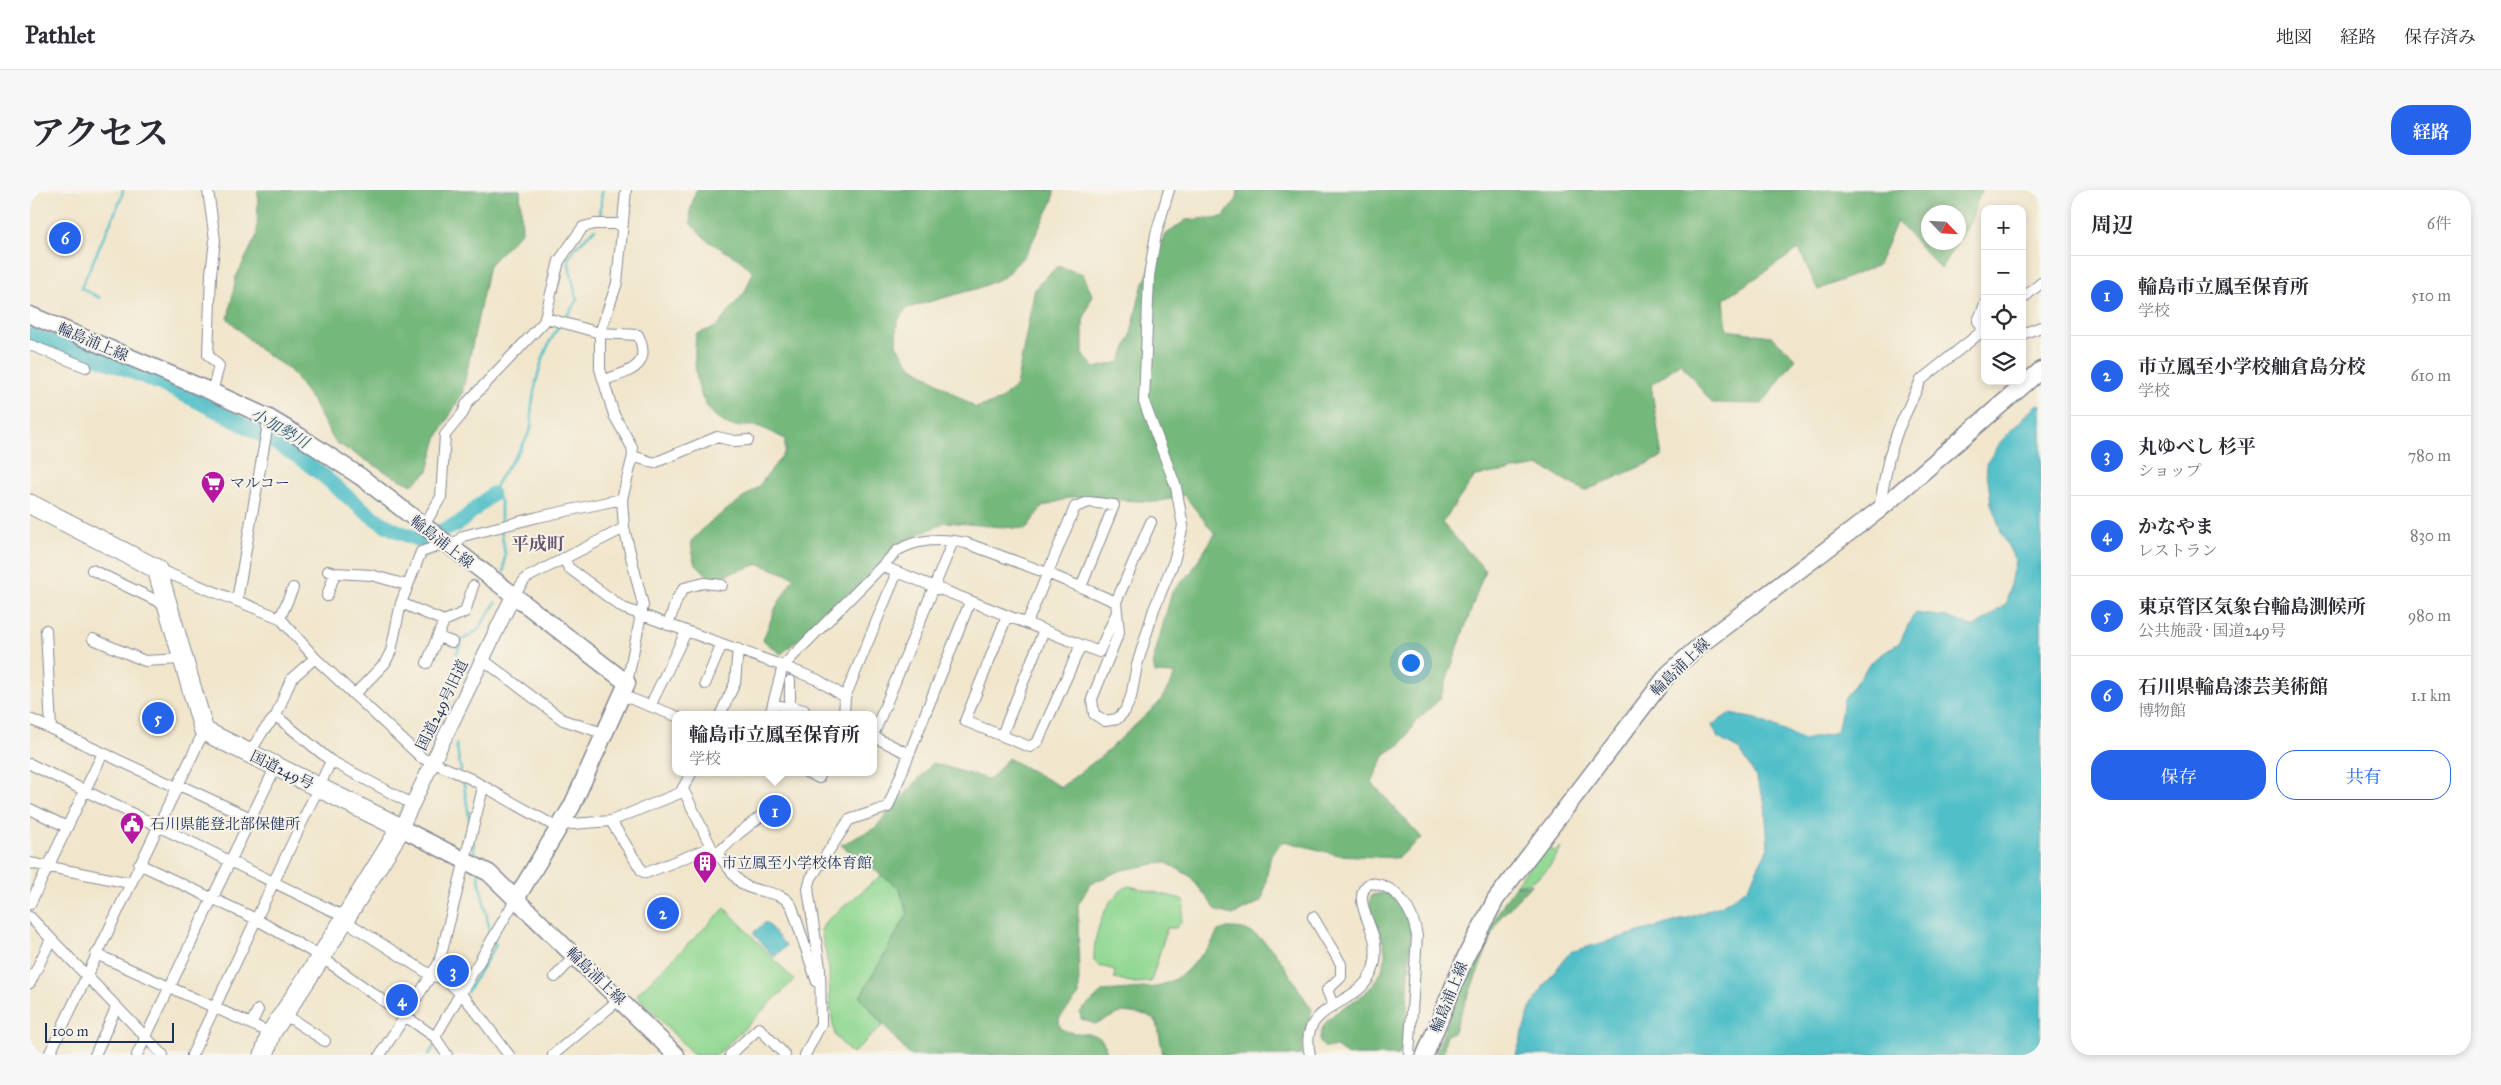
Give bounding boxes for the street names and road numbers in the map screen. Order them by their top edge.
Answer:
street label: 輪島浦上線 [55,319,131,365]
street label: 輪島浦上線 [407,512,477,572]
street label: 輪島浦上線 [1647,634,1713,700]
street label: 国道249号旧道 [412,657,472,753]
street label: 国道249号 [247,747,317,793]
street label: 輪島浦上線 [563,943,629,1009]
street label: 輪島浦上線 [1427,959,1471,1035]

